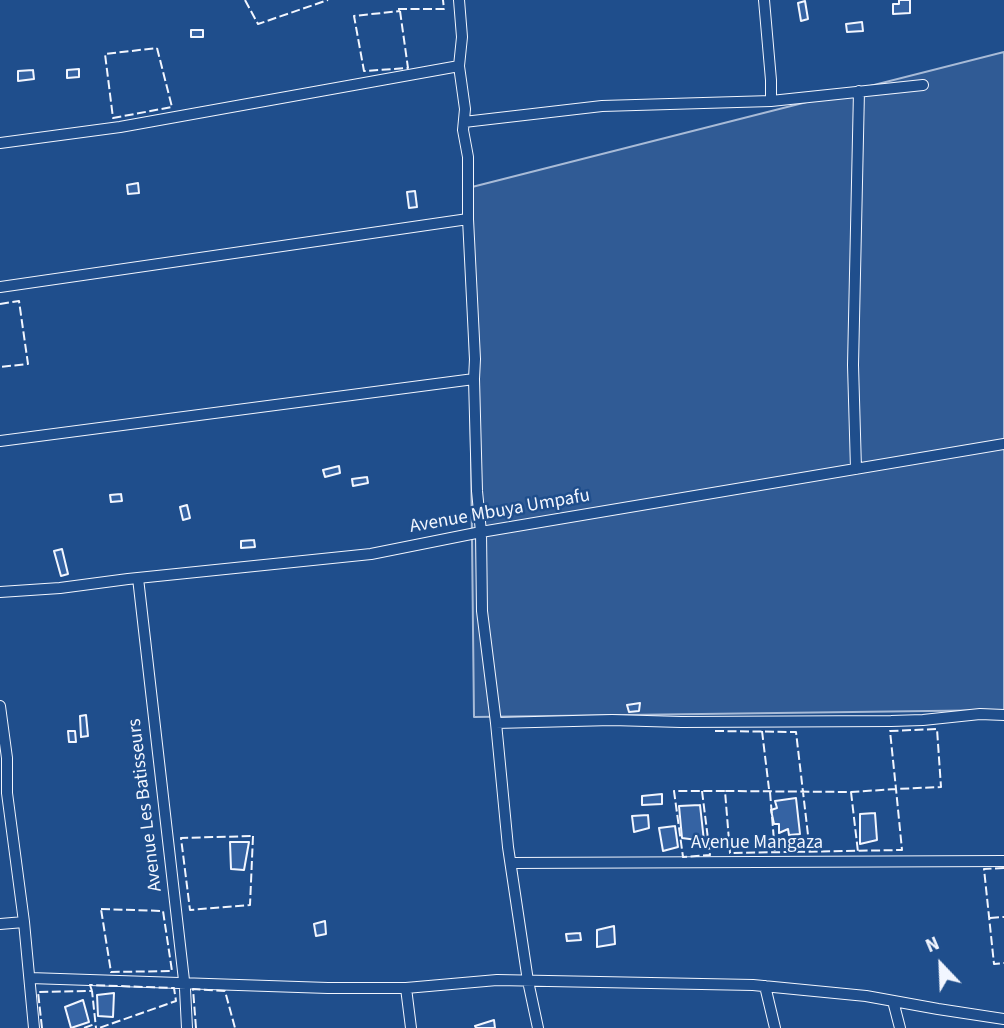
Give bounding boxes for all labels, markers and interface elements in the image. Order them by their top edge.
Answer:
street label: Avenue Mbuya Umpafu [408,485,592,539]
street label: Avenue Les Batisseurs [124,717,168,893]
street label: Avenue Mangaza [691,833,823,855]
north arrow [906,930,976,1000]
text: N [921,930,944,960]

